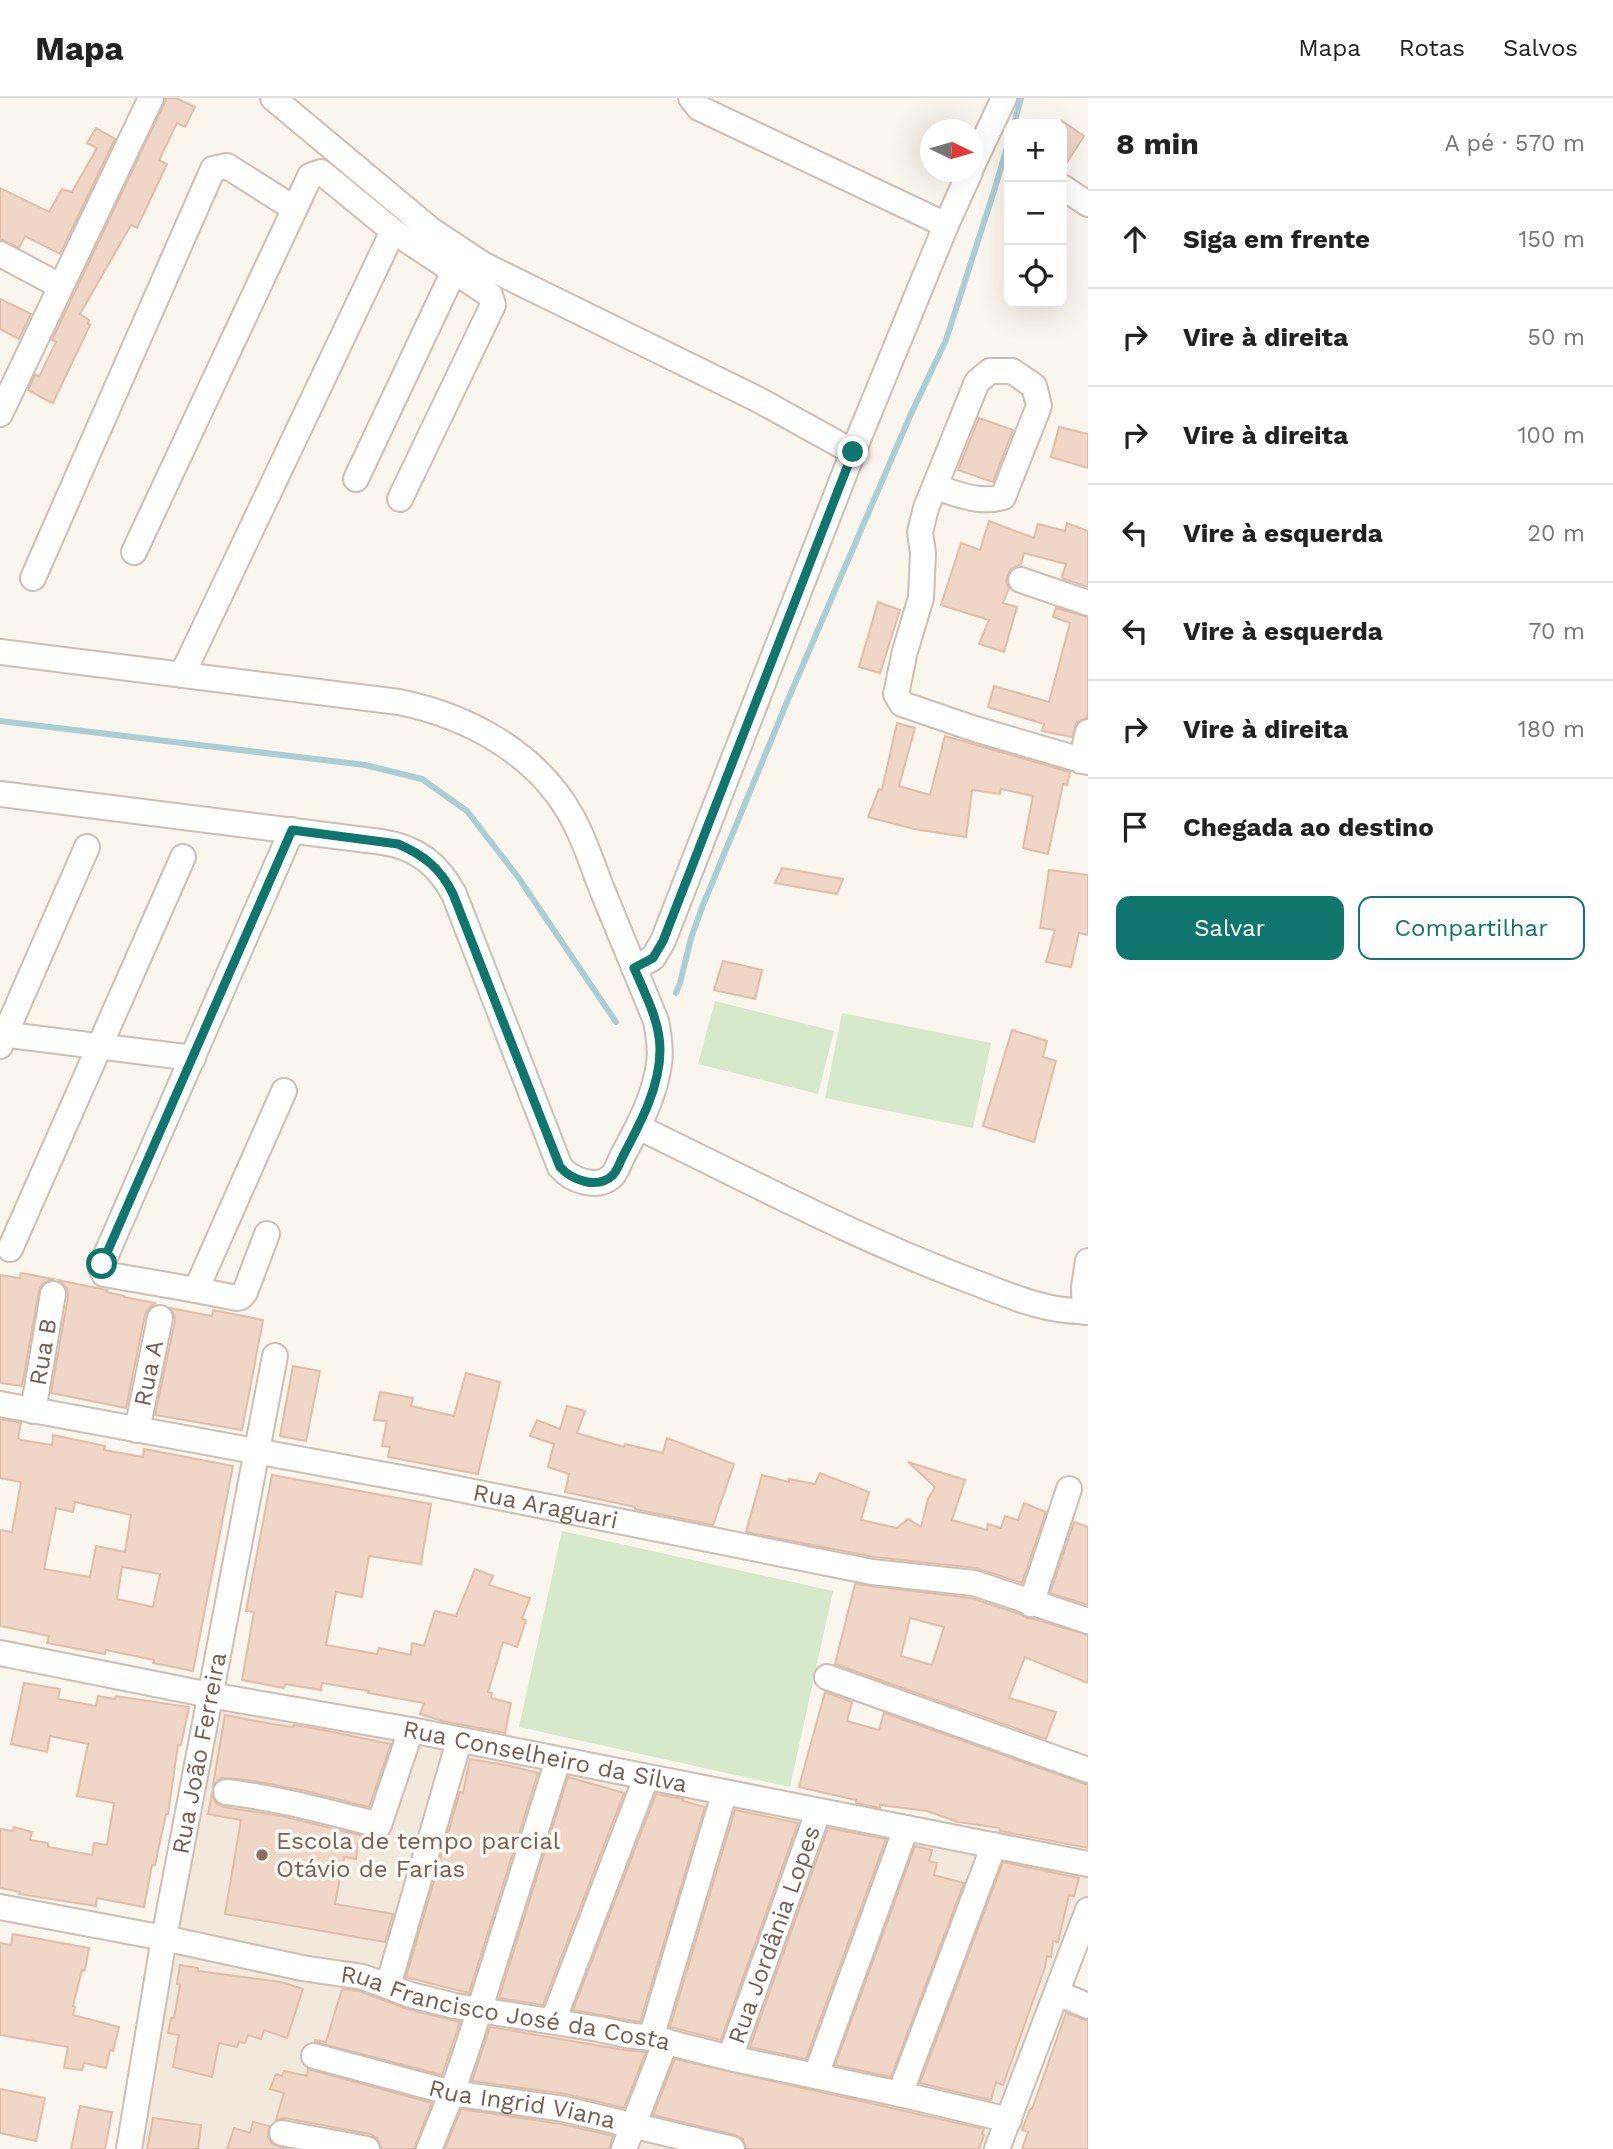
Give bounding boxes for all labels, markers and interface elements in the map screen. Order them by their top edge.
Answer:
text: Mapa [35,29,124,68]
text: Mapa [1298,34,1361,62]
text: Rotas [1399,34,1465,62]
text: Salvos [1503,34,1578,62]
north arrow [920,119,983,182]
map controls [1004,119,1067,308]
button: + [1004,119,1067,182]
text: 8 min [1116,126,1199,161]
text: A pé · 570 m [1444,130,1585,157]
button: − [1004,182,1067,245]
icon: ahead [1116,220,1154,258]
text: Siga em frente [1183,224,1370,254]
text: 150 m [1519,226,1585,253]
button: locate [1004,245,1067,308]
icon: right [1116,318,1154,356]
text: Vire à direita [1183,322,1348,352]
text: 50 m [1528,324,1585,351]
icon: right [1116,416,1154,454]
text: Vire à direita [1183,420,1348,450]
text: 100 m [1518,422,1585,449]
route end [837,436,868,467]
icon: left [1116,514,1154,552]
text: Vire à esquerda [1183,518,1383,548]
text: 20 m [1528,520,1585,547]
icon: left [1116,612,1154,650]
text: Vire à esquerda [1183,616,1383,646]
text: 70 m [1528,618,1585,645]
icon: right [1116,710,1154,748]
text: Vire à direita [1183,714,1348,744]
text: 180 m [1518,716,1585,743]
icon: arrive [1116,808,1154,846]
text: Chegada ao destino [1183,812,1434,842]
button: Salvar [1116,896,1344,960]
button: Compartilhar [1358,896,1585,960]
route start [86,1248,117,1279]
street label: Rua B [24,1316,63,1387]
street label: Rua A [128,1338,169,1409]
street label: Rua Araguari [471,1478,620,1535]
street label: Rua João Ferreira [166,1650,232,1856]
street label: Rua Conselheiro da Silva [401,1715,690,1798]
street label: Rua Jordânia Lopes [722,1822,826,2047]
place label: Escola de tempo parcial Otávio de Farias [276,1827,561,1883]
marker: Escola de tempo parcial Otávio de Farias [254,1847,270,1863]
street label: Rua Francisco José da Costa [339,1960,673,2056]
street label: Rua Ingrid Viana [426,2073,618,2135]

